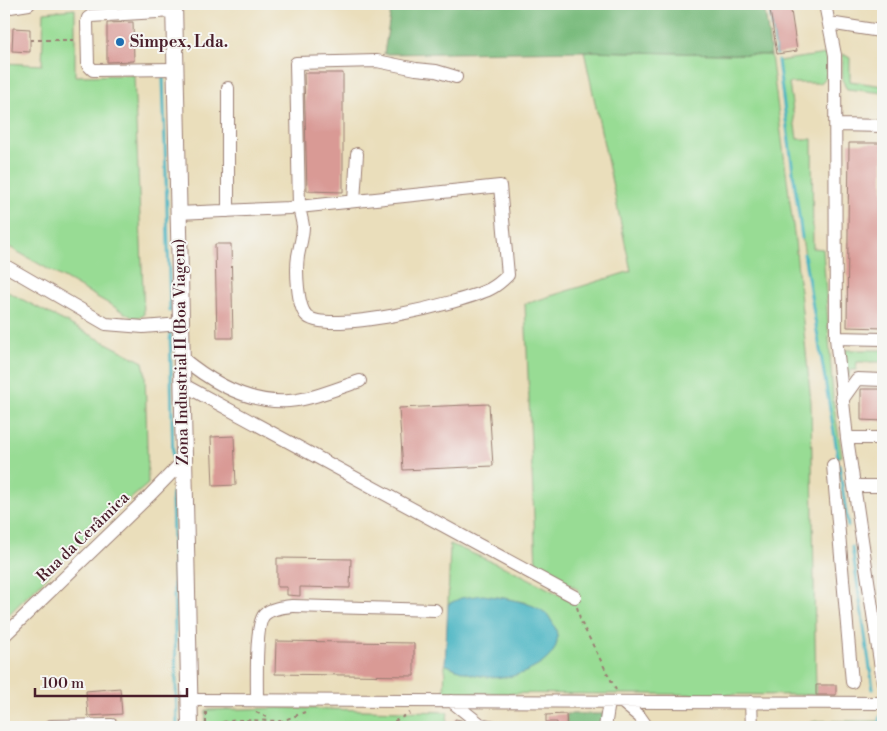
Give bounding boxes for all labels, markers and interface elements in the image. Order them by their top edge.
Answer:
place label: Simpex, Lda. [130,32,228,52]
marker: Simpex, Lda. [114,36,126,48]
street label: Zona Industrial II (Boa Viagem) [169,239,193,465]
street label: Rua da Cerâmica [32,487,134,586]
scale bar [35,666,188,698]
text: 100 m [42,674,84,693]

